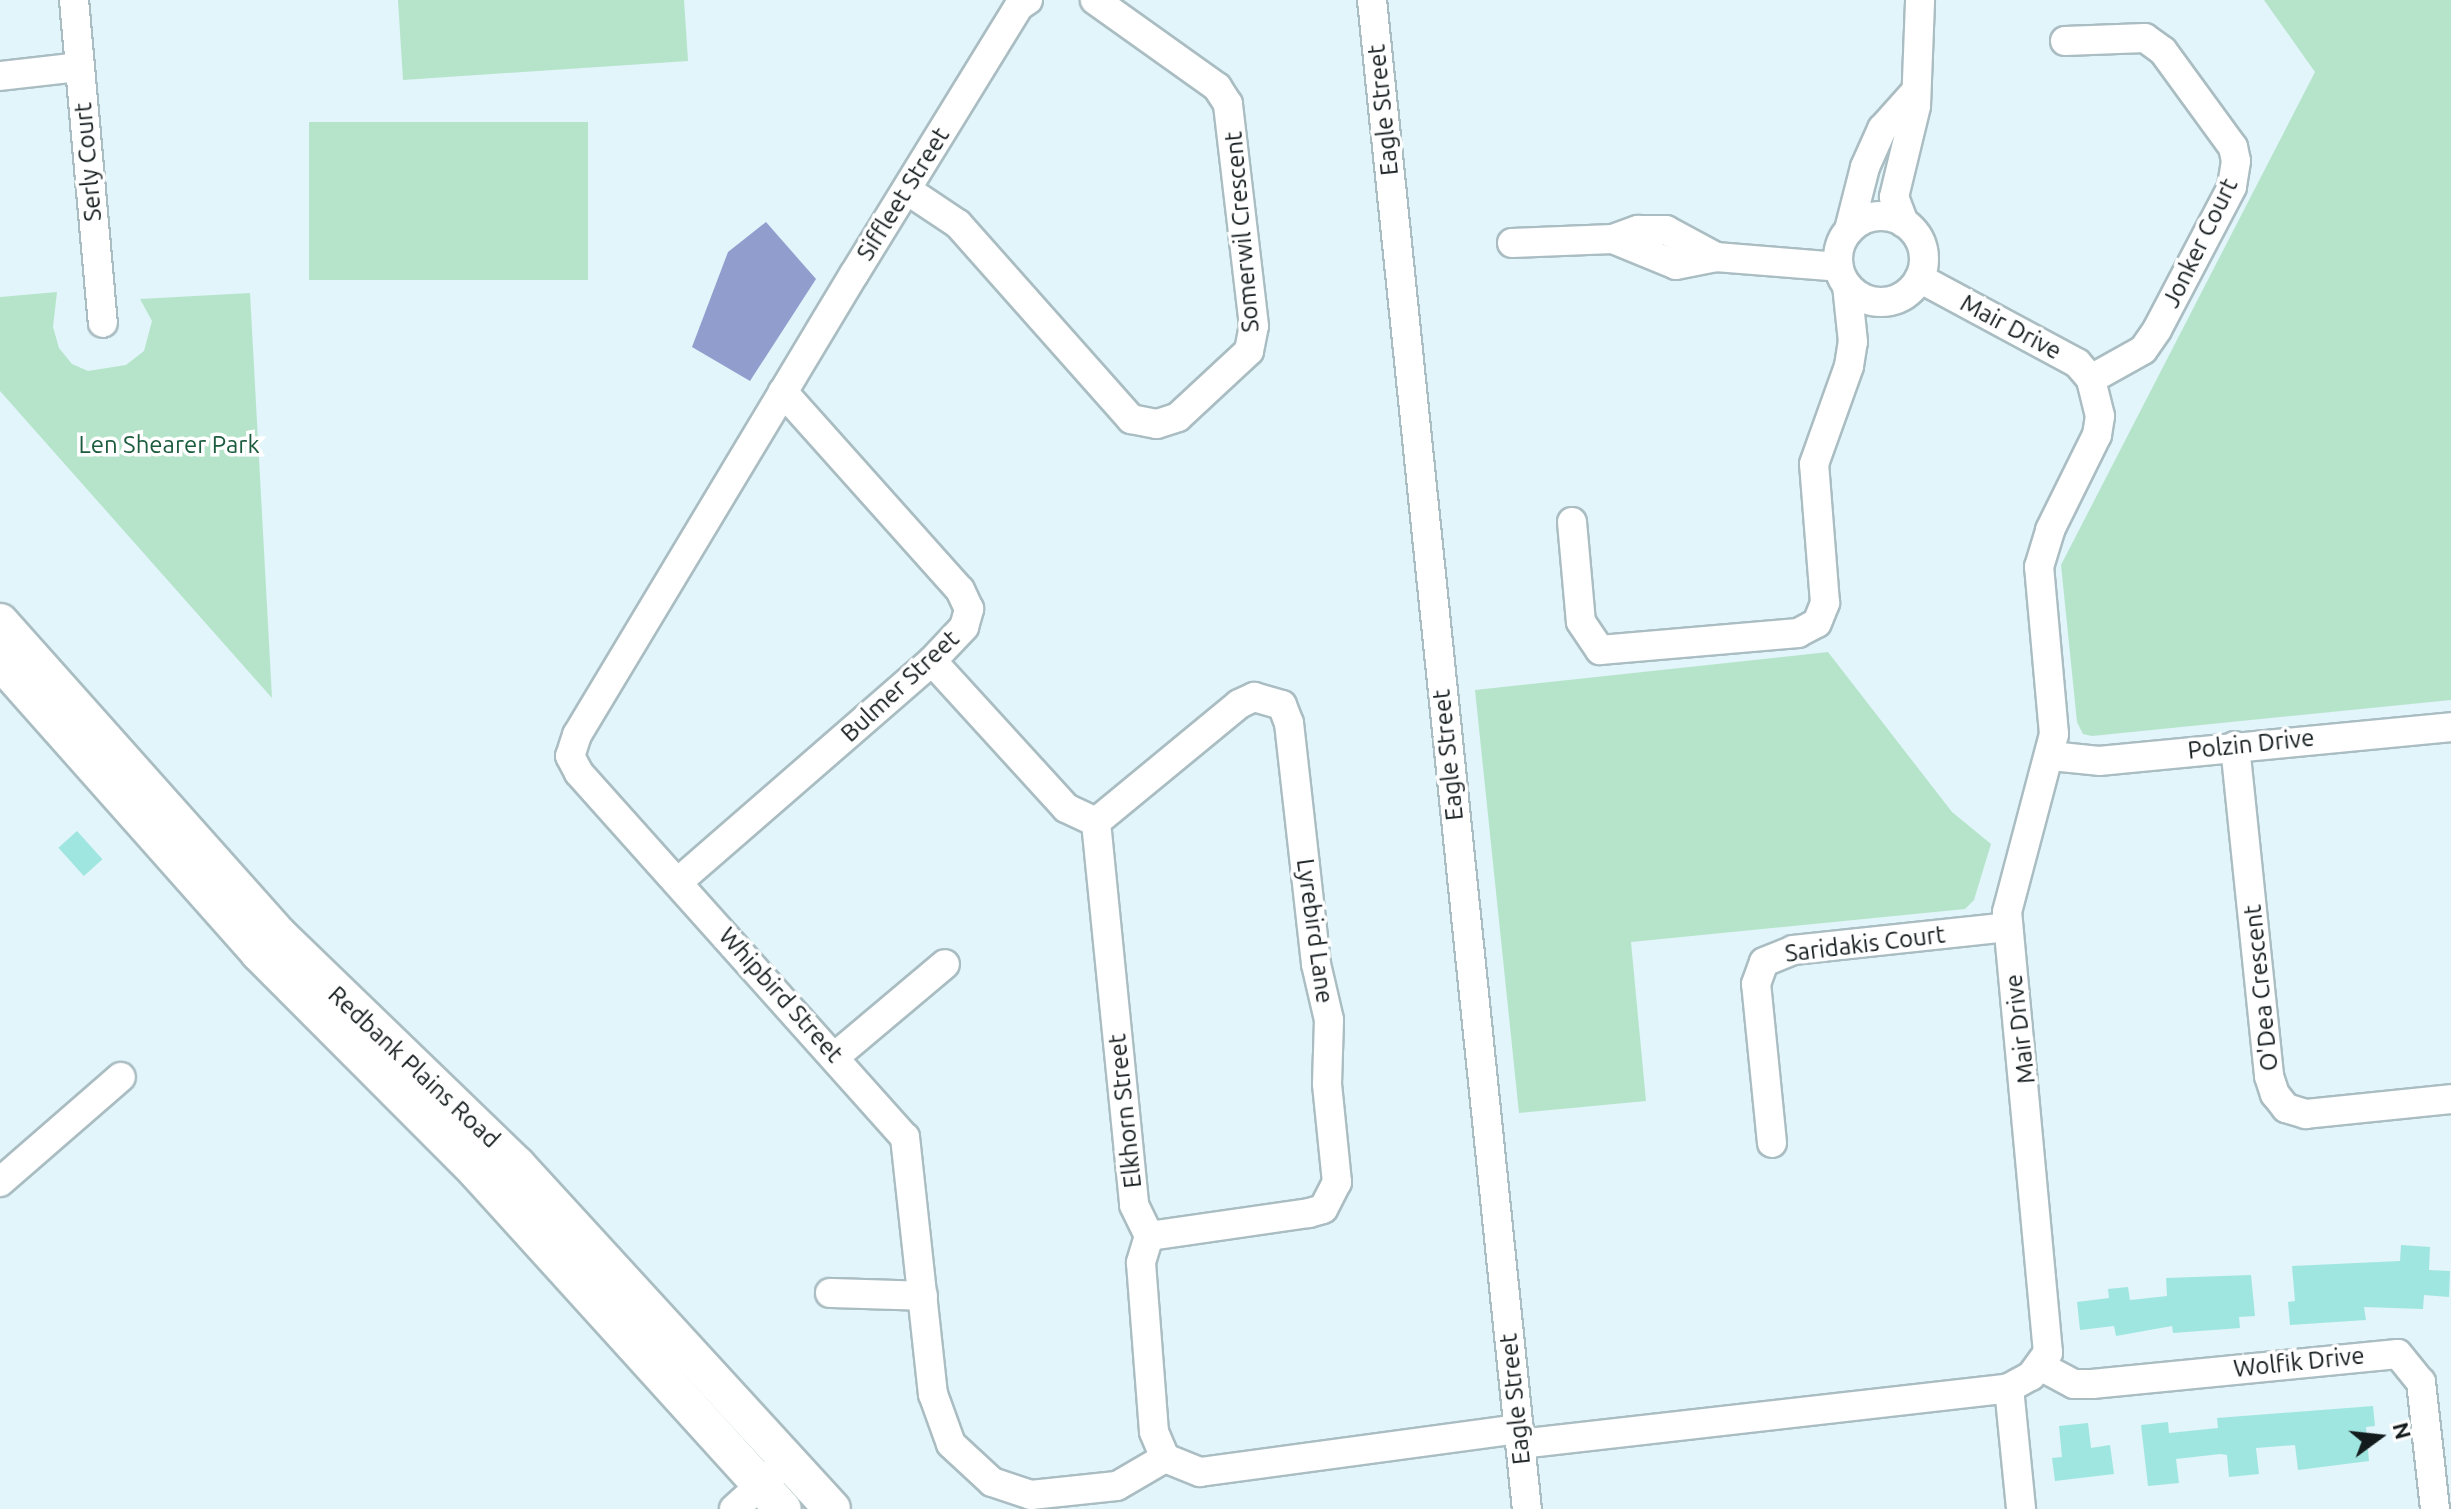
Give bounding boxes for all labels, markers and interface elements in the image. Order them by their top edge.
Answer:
street label: Eagle Street [1362,43,1404,177]
street label: Serly Court [68,101,108,223]
street label: Siffleet Street [851,122,955,266]
street label: Somerwil Crescent [1219,130,1265,334]
street label: Jonker Court [2156,174,2244,312]
street label: Mair Drive [1956,288,2066,366]
park label: Len Shearer Park [78,431,260,459]
street label: Bulmer Street [835,624,965,748]
street label: Eagle Street [1427,688,1469,822]
street label: Polzin Drive [2186,723,2316,765]
street label: Lyrebird Lane [1291,857,1339,1005]
street label: O'Dea Crescent [2238,903,2284,1073]
street label: Saridakis Court [1783,920,1947,968]
street label: Whipbird Street [713,922,849,1068]
street label: Mair Drive [1999,972,2041,1086]
street label: Redbank Plains Road [322,980,506,1154]
street label: Elkhorn Street [1103,1032,1147,1190]
street label: Eagle Street [1494,1332,1536,1466]
street label: Wolfik Drive [2232,1341,2366,1383]
north arrow [2339,1397,2419,1477]
text: N [2388,1419,2417,1442]

